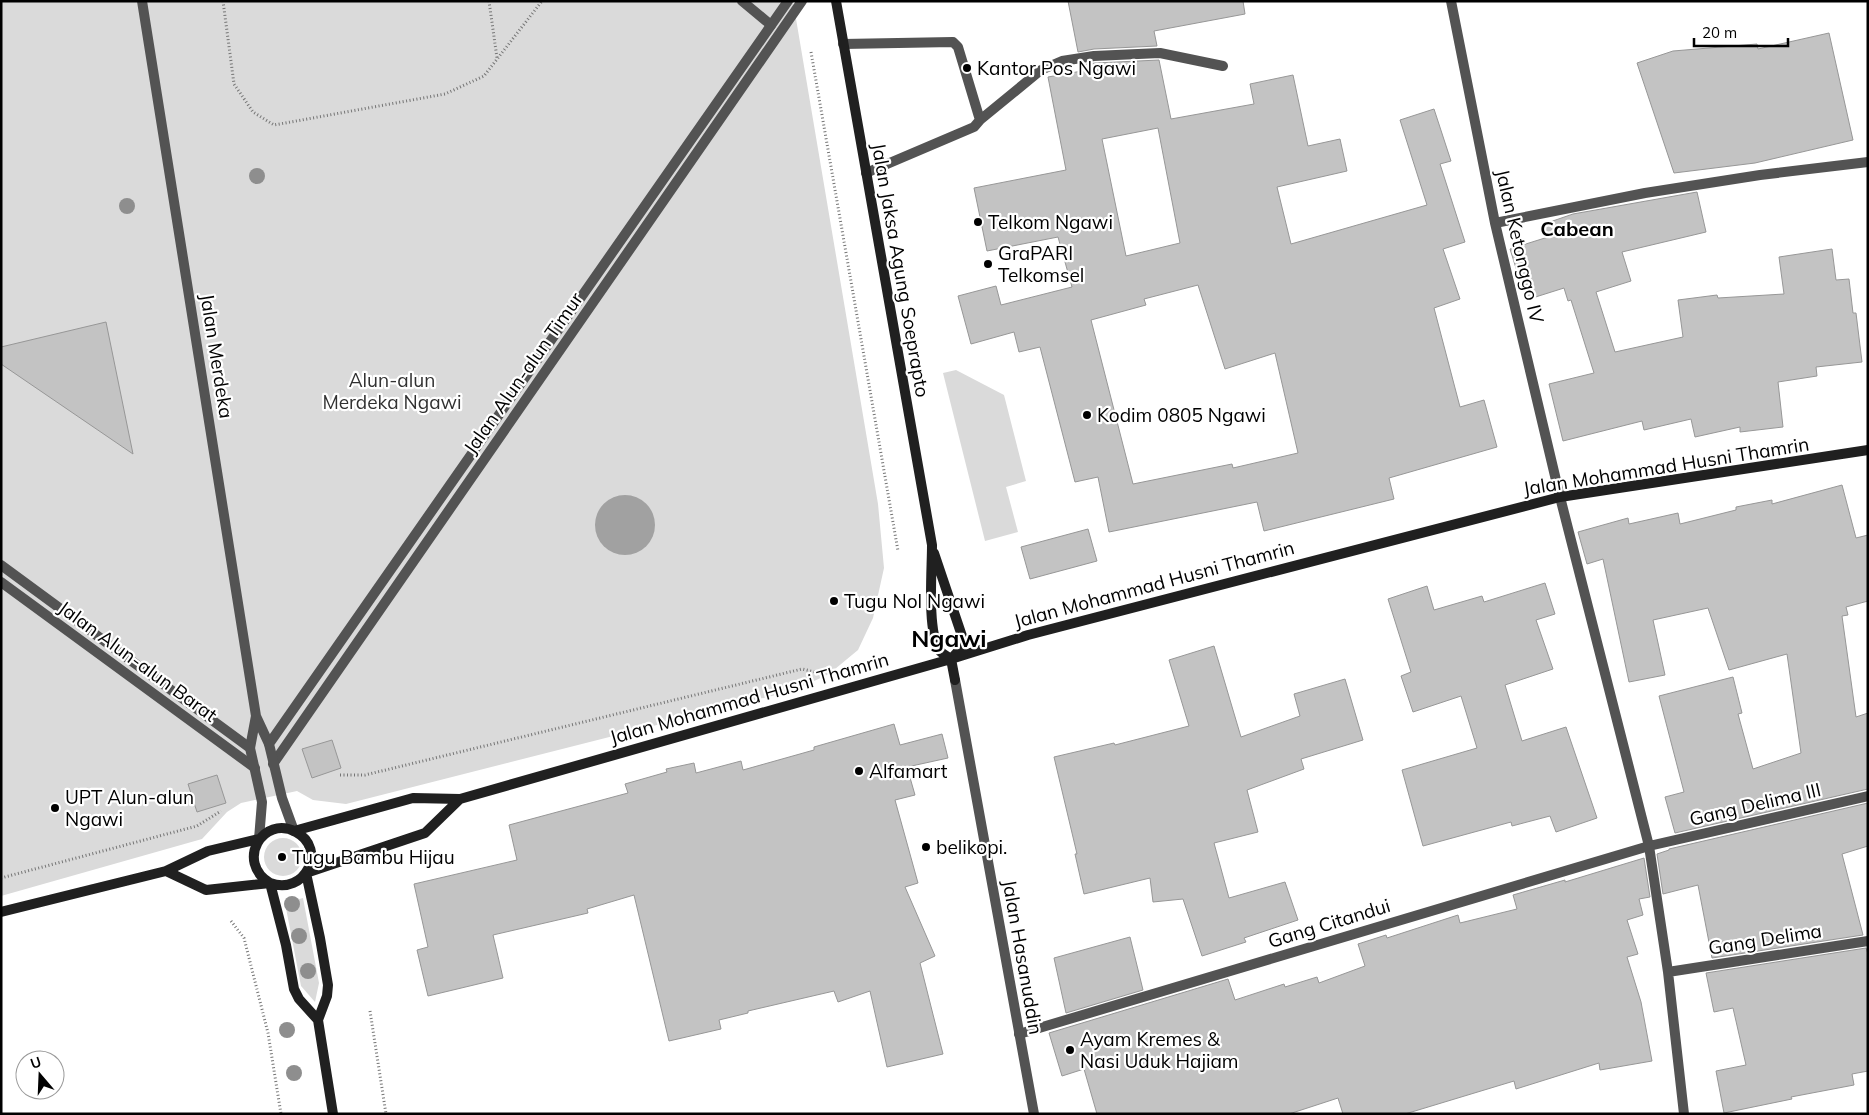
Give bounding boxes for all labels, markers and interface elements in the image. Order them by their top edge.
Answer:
scale bar [1694,15,1788,47]
text: 20 m [1702,23,1737,42]
place label: Kantor Pos Ngawi [977,56,1136,80]
marker: Kantor Pos Ngawi [961,62,973,74]
street label: Jalan Jaksa Agung Soeprapto [867,141,935,399]
street label: Jalan Ketonggo IV [1491,167,1550,326]
place label: Telkom Ngawi [988,210,1113,234]
marker: Telkom Ngawi [972,216,984,228]
district label: Cabean [1540,216,1614,241]
place label: GraPARI Telkomsel [998,241,1084,287]
marker: GraPARI Telkomsel [982,258,994,270]
street label: Jalan Alun-alun Timur [458,287,588,458]
street label: Jalan Merdeka [195,292,239,420]
park label: Alun-alun Merdeka Ngawi [322,368,462,414]
place label: Kodim 0805 Ngawi [1097,403,1266,427]
marker: Kodim 0805 Ngawi [1081,409,1093,421]
street label: Jalan Mohammad Husni Thamrin [1521,432,1811,500]
street label: Jalan Mohammad Husni Thamrin [1011,535,1297,633]
place label: Tugu Nol Ngawi [844,589,985,613]
street label: Jalan Alun-alun Barat [54,595,222,727]
marker: Tugu Nol Ngawi [828,595,840,607]
district label: Ngawi [911,623,987,653]
street label: Jalan Mohammad Husni Thamrin [607,647,891,749]
place label: Alfamart [869,759,948,783]
marker: Alfamart [853,765,865,777]
street label: Gang Delima III [1687,777,1823,831]
place label: UPT Alun-alun Ngawi [65,785,194,831]
marker: UPT Alun-alun Ngawi [49,802,61,814]
place label: belikopi. [936,835,1007,859]
marker: belikopi. [920,841,932,853]
place label: Tugu Bambu Hijau [292,845,455,869]
marker: Tugu Bambu Hijau [276,851,288,863]
street label: Jalan Hasanuddin [998,878,1048,1036]
street label: Gang Citandui [1265,893,1393,953]
street label: Gang Delima [1707,918,1823,960]
place label: Ayam Kremes & Nasi Uduk Hajiam [1080,1027,1239,1073]
marker: Ayam Kremes & Nasi Uduk Hajiam [1064,1044,1076,1056]
north arrow [15,1050,65,1100]
text: U [28,1053,44,1073]

